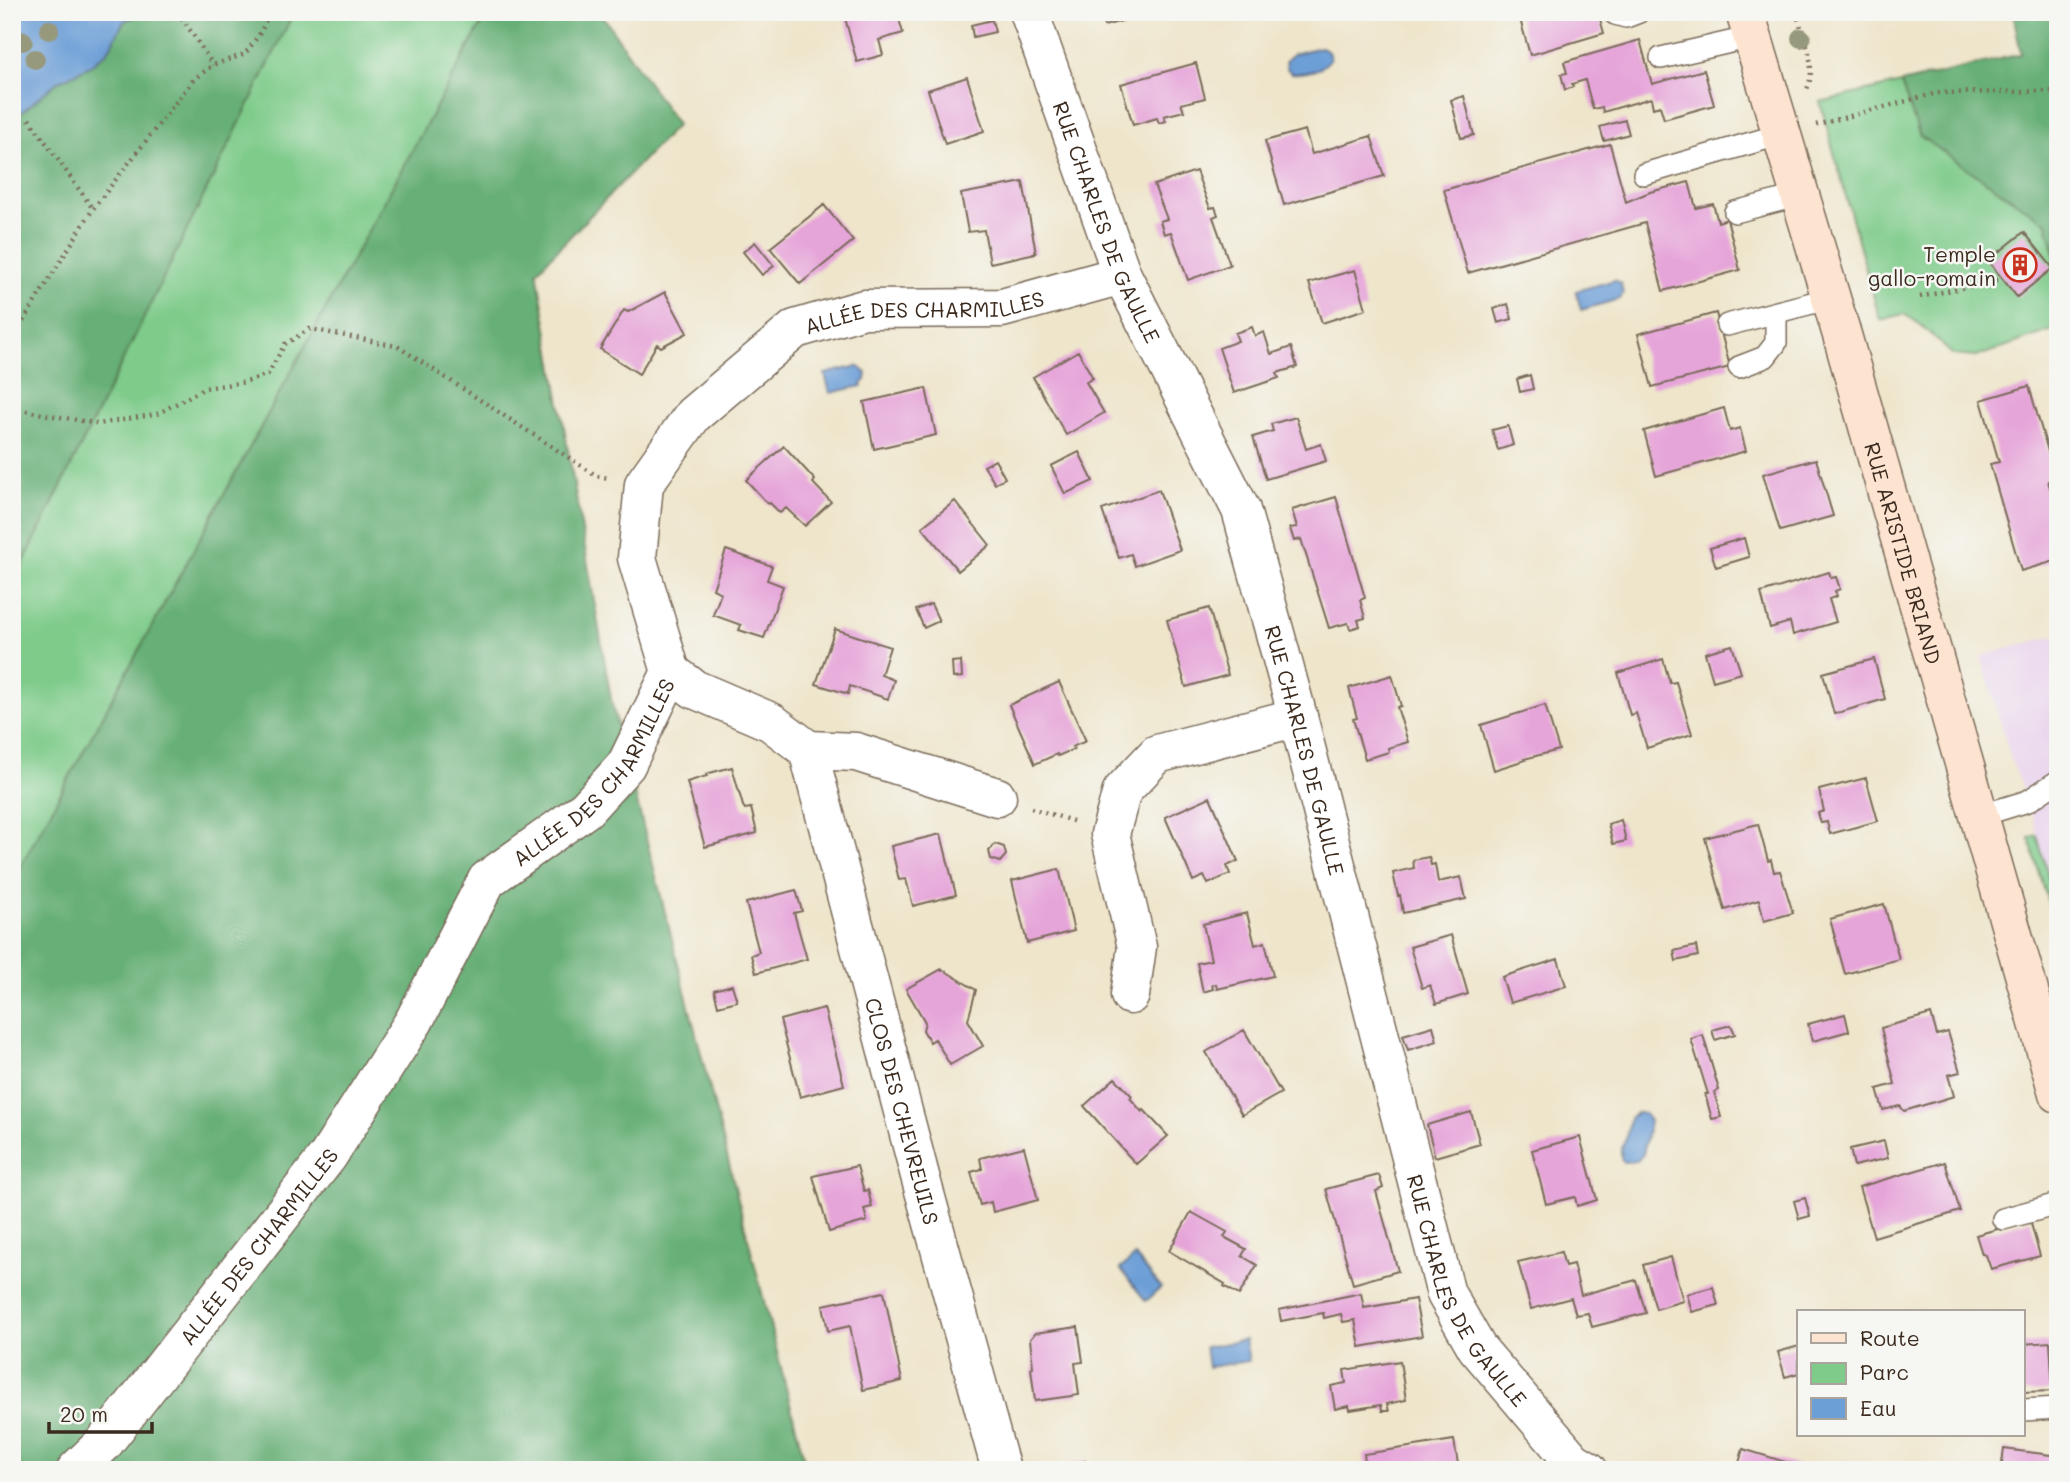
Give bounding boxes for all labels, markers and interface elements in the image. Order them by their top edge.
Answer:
street label: RUE CHARLES DE GAULLE [1048,97,1167,347]
place label: Temple gallo-romain [1868,240,1996,291]
building icon: Temple gallo-romain [2001,246,2039,284]
street label: ALLÉE DES CHARMILLES [801,284,1047,339]
street label: RUE ARISTIDE BRIAND [1860,439,1949,667]
street label: RUE CHARLES DE GAULLE [1260,622,1351,878]
street label: ALLÉE DES CHARMILLES [507,673,680,871]
street label: CLOS DES CHEVREUILS [860,995,946,1227]
street label: ALLÉE DES CHARMILLES [173,1143,343,1350]
street label: RUE CHARLES DE GAULLE [1402,1171,1534,1411]
legend [1797,1310,2024,1436]
text: Route [1860,1324,1920,1351]
text: Parc [1860,1358,1909,1385]
scale bar [49,1391,152,1435]
text: Eau [1860,1394,1897,1421]
text: 20 m [60,1400,108,1427]

